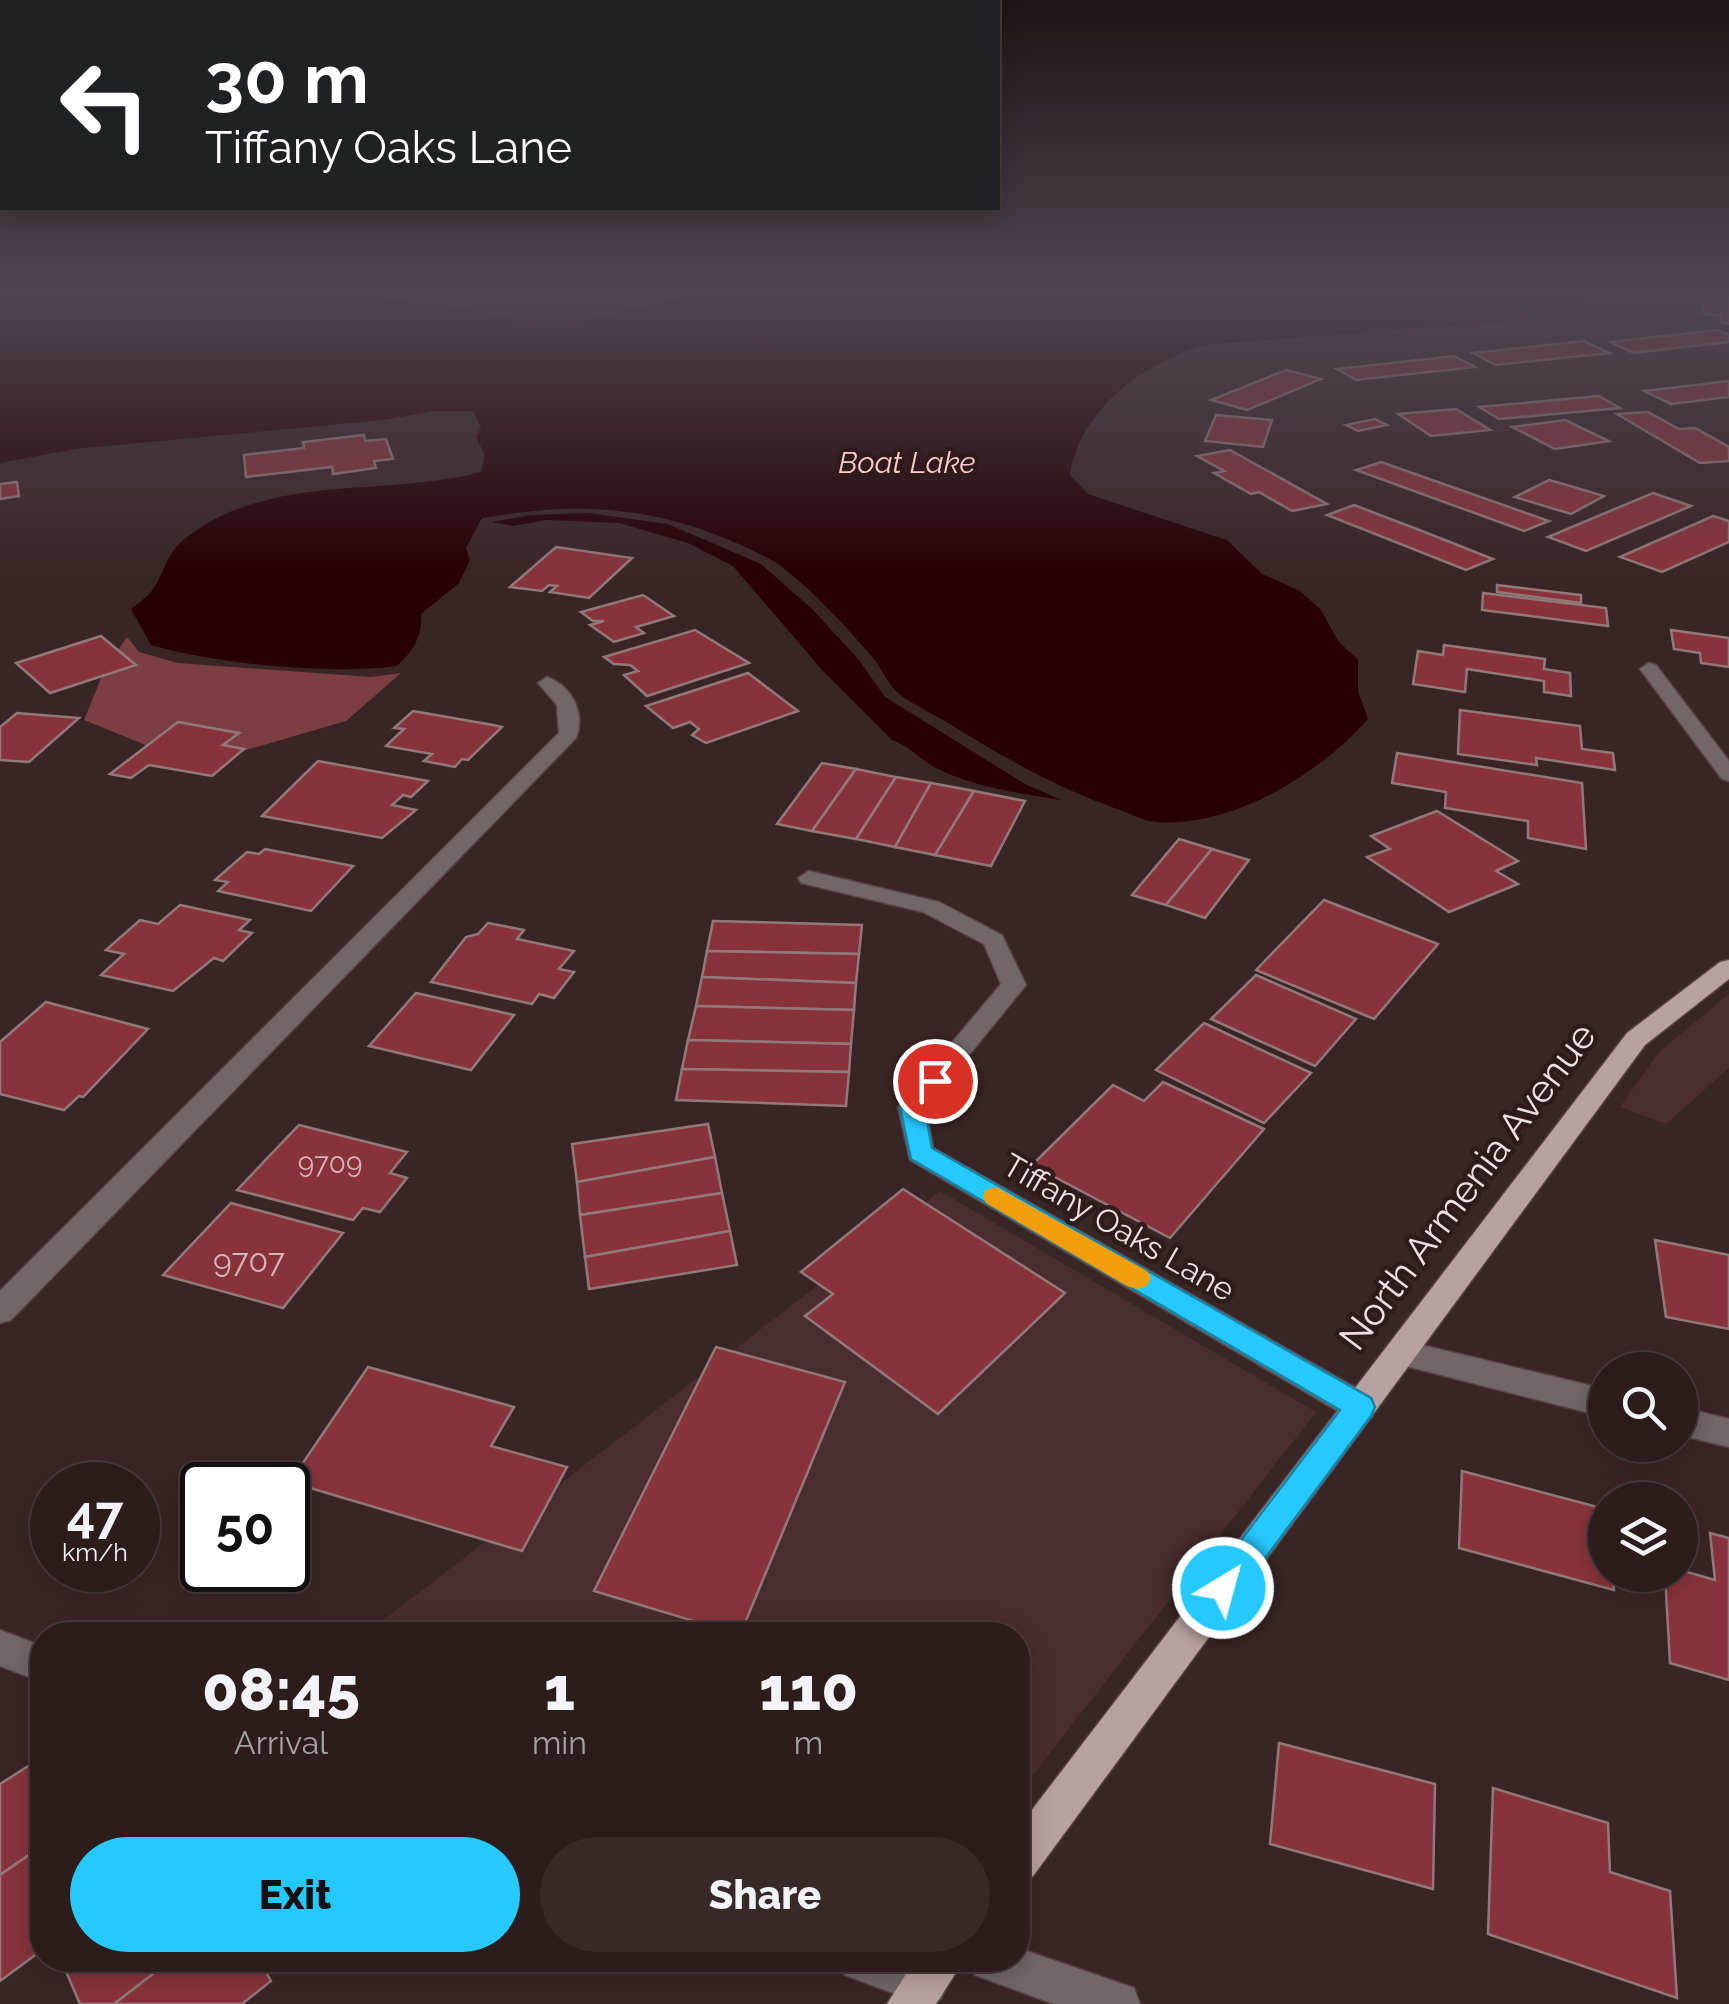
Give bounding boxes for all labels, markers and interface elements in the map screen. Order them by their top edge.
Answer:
text: 30 m [205,37,369,119]
icon: left [40,40,170,170]
text: Tiffany Oaks Lane [205,121,572,174]
water label: Boat Lake [838,445,976,480]
street label: North Armenia Avenue [1329,1014,1605,1358]
pin [893,1039,978,1124]
icon: arrive [908,1054,963,1109]
street label: Tiffany Oaks Lane [997,1146,1241,1308]
house number: 9709 [298,1147,362,1180]
house number: 9707 [213,1242,285,1279]
map controls [1588,1352,1698,1592]
button: search [1588,1352,1698,1462]
speed limit sign: 50 [180,1462,310,1592]
button: layers [1588,1482,1698,1592]
text: 47 [67,1485,123,1544]
position arrow [1171,1536,1275,1640]
text: km/h [62,1537,128,1567]
text: 08:45 [202,1654,360,1724]
text: 1 [544,1654,575,1724]
text: 110 [759,1654,858,1724]
text: Arrival [234,1724,328,1761]
text: min [532,1724,587,1761]
text: m [794,1724,823,1761]
button: Exit [70,1837,520,1952]
button: Share [540,1837,990,1952]

